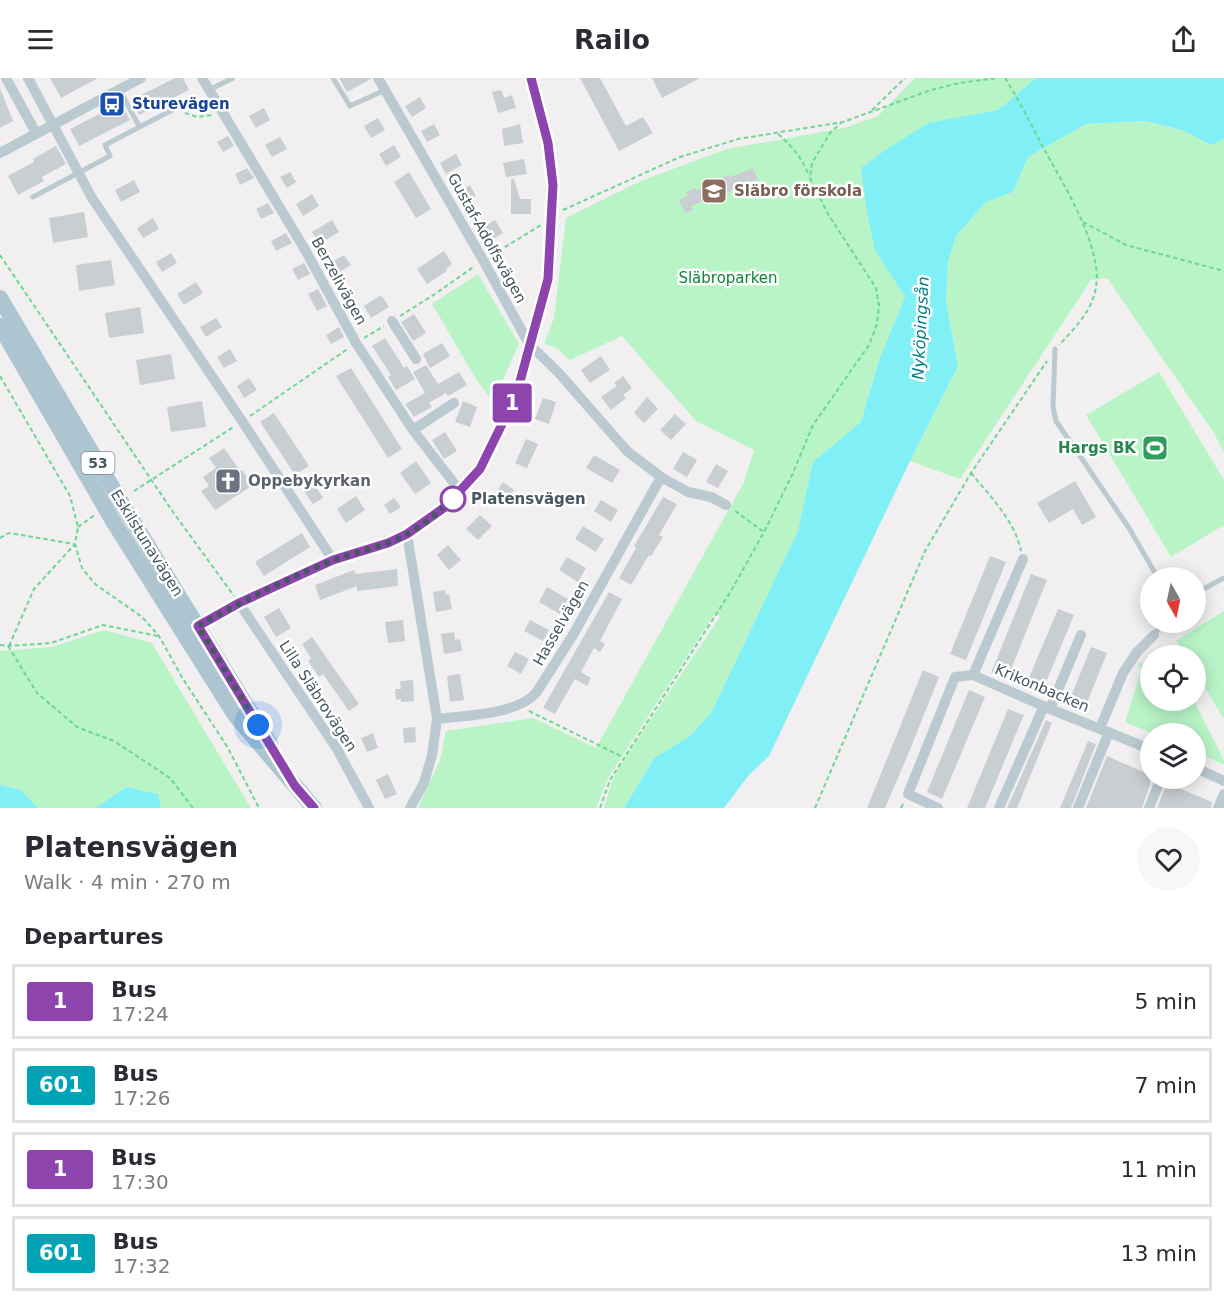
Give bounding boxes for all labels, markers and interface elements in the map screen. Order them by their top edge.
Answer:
icon: menu [24,23,57,56]
icon: share [1167,23,1200,56]
text: Railo [574,24,650,55]
bus stop icon: Sturevägen [97,89,127,119]
place label: Sturevägen [132,95,230,113]
street label: Gustaf-Adolfsvägen [444,170,530,306]
school or university icon: Släbro förskola [699,176,729,206]
place label: Släbro förskola [734,182,862,200]
street label: Berzelivägen [308,234,370,328]
park label: Släbroparken [678,269,778,287]
water label: Nyköpingsån [908,276,933,380]
line badge: 1 [492,384,532,422]
text: 1 [505,391,519,415]
sports icon: Hargs BK [1140,433,1170,463]
place label: Hargs BK [1058,439,1137,457]
road number: 53 [82,452,114,474]
church icon: Oppebykyrkan [213,466,243,496]
place label: Oppebykyrkan [248,472,371,490]
street label: Eskilstunavägen [107,486,187,600]
marker: Platensvägen [440,486,466,512]
place label: Platensvägen [471,490,586,508]
north arrow [1140,567,1206,633]
map controls [1140,567,1206,789]
street label: Hasselvägen [529,577,593,669]
street label: Lilla Släbrovägen [275,637,361,755]
button: locate [1140,645,1206,711]
street label: Krikonbacken [992,660,1092,716]
your location [243,710,273,740]
button: layers [1140,723,1206,789]
button: heart [1137,828,1200,891]
text: Platensvägen [24,831,238,864]
text: Walk · 4 min · 270 m [24,870,231,894]
text: Departures [24,924,164,949]
text: Bus [111,977,157,1002]
text: 1 [53,989,67,1013]
text: 5 min [1135,989,1197,1014]
text: 17:24 [111,1002,169,1026]
text: Bus [113,1061,158,1086]
text: 601 [39,1073,83,1097]
text: 7 min [1135,1073,1197,1098]
text: 17:26 [113,1086,170,1110]
text: Bus [111,1145,157,1170]
text: 1 [53,1157,67,1181]
text: 11 min [1121,1157,1197,1182]
text: 17:30 [111,1170,169,1194]
text: Bus [113,1229,158,1254]
text: 601 [39,1241,83,1265]
text: 13 min [1121,1241,1197,1266]
text: 17:32 [113,1254,170,1278]

